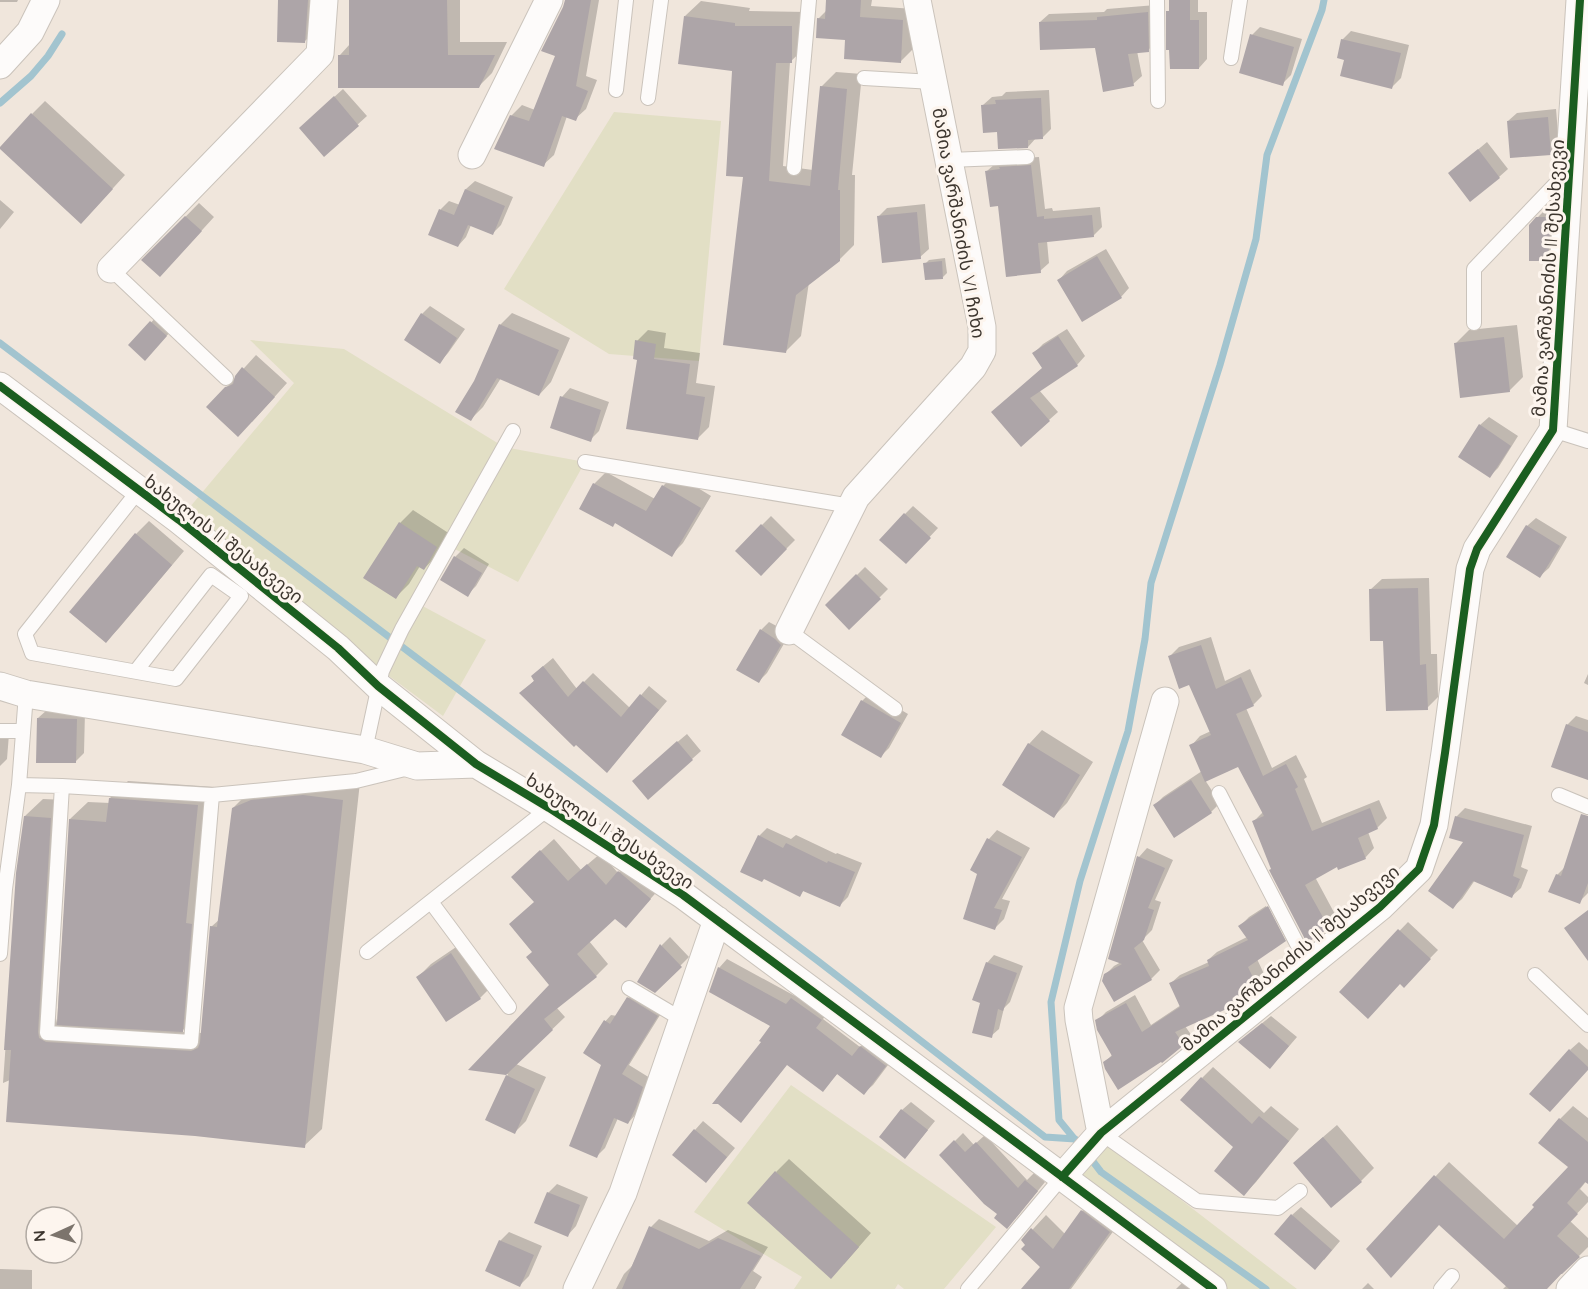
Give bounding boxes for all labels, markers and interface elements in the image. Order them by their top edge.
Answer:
street label: მამია ვარშანიძის VI ჩიხი [927,106,991,340]
street label: მამია ვარშანიძის II შესახვევი [1527,138,1569,418]
street label: ხახულის II შესახვევი [140,470,308,608]
street label: ხახულის II შესახვევი [522,768,698,894]
street label: მამია ვარშანიძის II შესახვევი [1176,860,1404,1056]
north arrow [24,1205,84,1265]
text: N [29,1229,49,1243]

